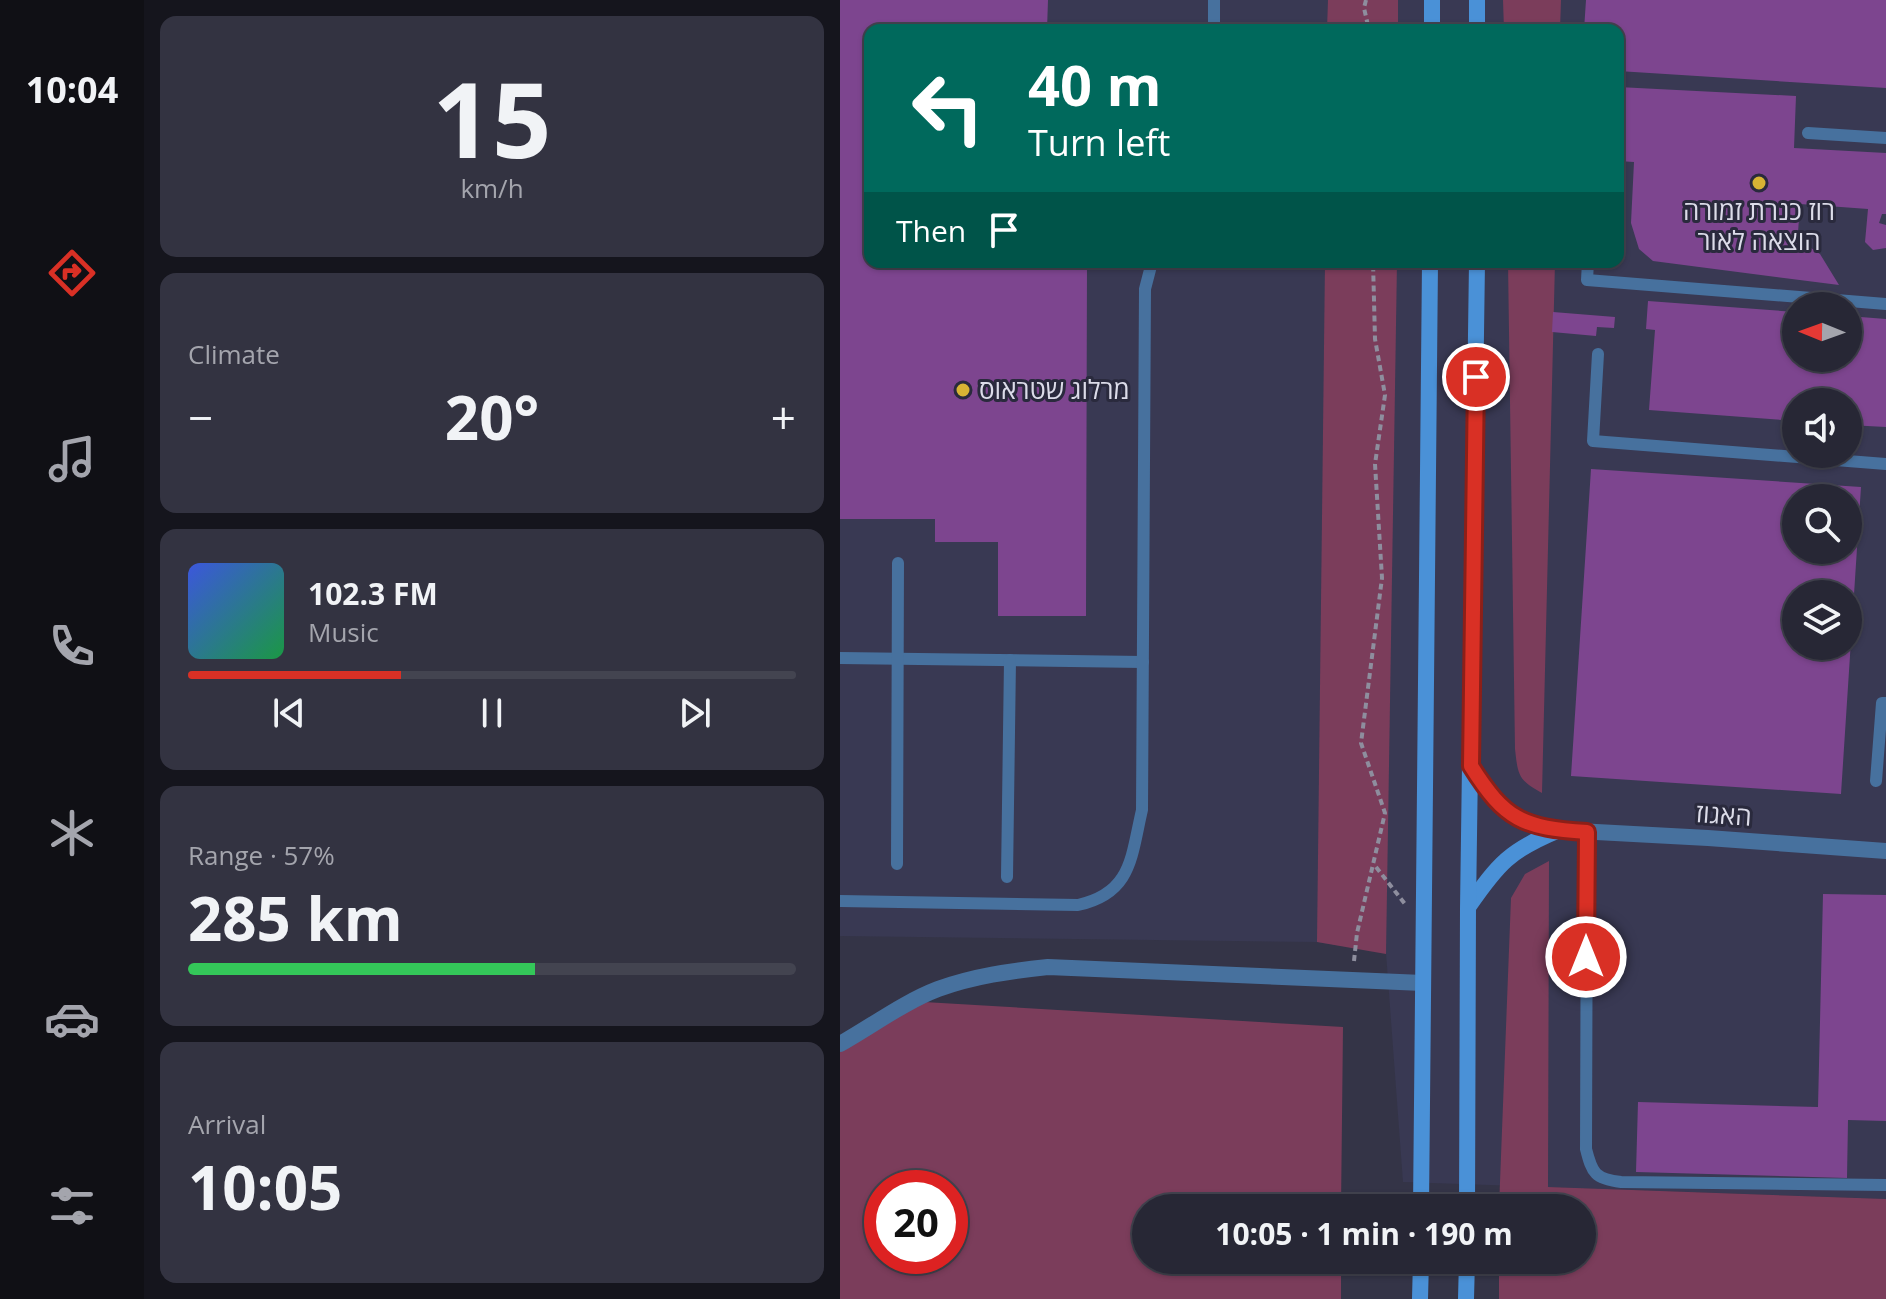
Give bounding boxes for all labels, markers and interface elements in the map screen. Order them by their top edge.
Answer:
text: 40 m [1028,46,1162,122]
text: 15 [433,47,551,188]
icon: left [896,56,1000,160]
text: 10:04 [26,65,118,114]
text: Turn left [1028,118,1170,167]
text: km/h [460,170,524,206]
marker: רוז כנרת זמורה הוצאה לאור [1750,174,1768,192]
place label: רוז כנרת זמורה הוצאה לאור [1683,192,1835,258]
icon: arrive [982,208,1026,252]
text: Then [896,210,966,251]
icon: directions [44,245,100,301]
north arrow [1782,292,1862,372]
map controls [1782,292,1862,660]
text: Climate [188,336,280,372]
pin [1442,343,1510,411]
icon: arrive [1454,355,1498,399]
place label: מרלוג שטראוס [979,371,1130,407]
text: 20° [445,376,539,458]
marker: מרלוג שטראוס [954,381,972,399]
text: − [188,387,213,447]
text: + [771,387,796,447]
button: sound [1782,388,1862,468]
icon: music [44,431,100,487]
button: search [1782,484,1862,564]
text: 102.3 FM [308,573,438,614]
button: layers [1782,580,1862,660]
text: Music [308,614,379,650]
icon: phone [44,618,100,674]
icon: previous [267,691,311,735]
icon: pause [470,691,514,735]
icon: next [673,691,717,735]
street label: האגוז [1695,794,1753,834]
icon: climate [44,805,100,861]
text: Range · 57% [188,837,335,873]
text: 285 km [188,877,403,959]
position arrow [1544,915,1628,999]
icon: car [44,991,100,1047]
text: Arrival [188,1106,266,1142]
text: 10:05 [188,1146,342,1228]
speed limit sign: 20 [864,1170,968,1274]
icon: filters [44,1178,100,1234]
text: 10:05 · 1 min · 190 m [1215,1213,1513,1254]

